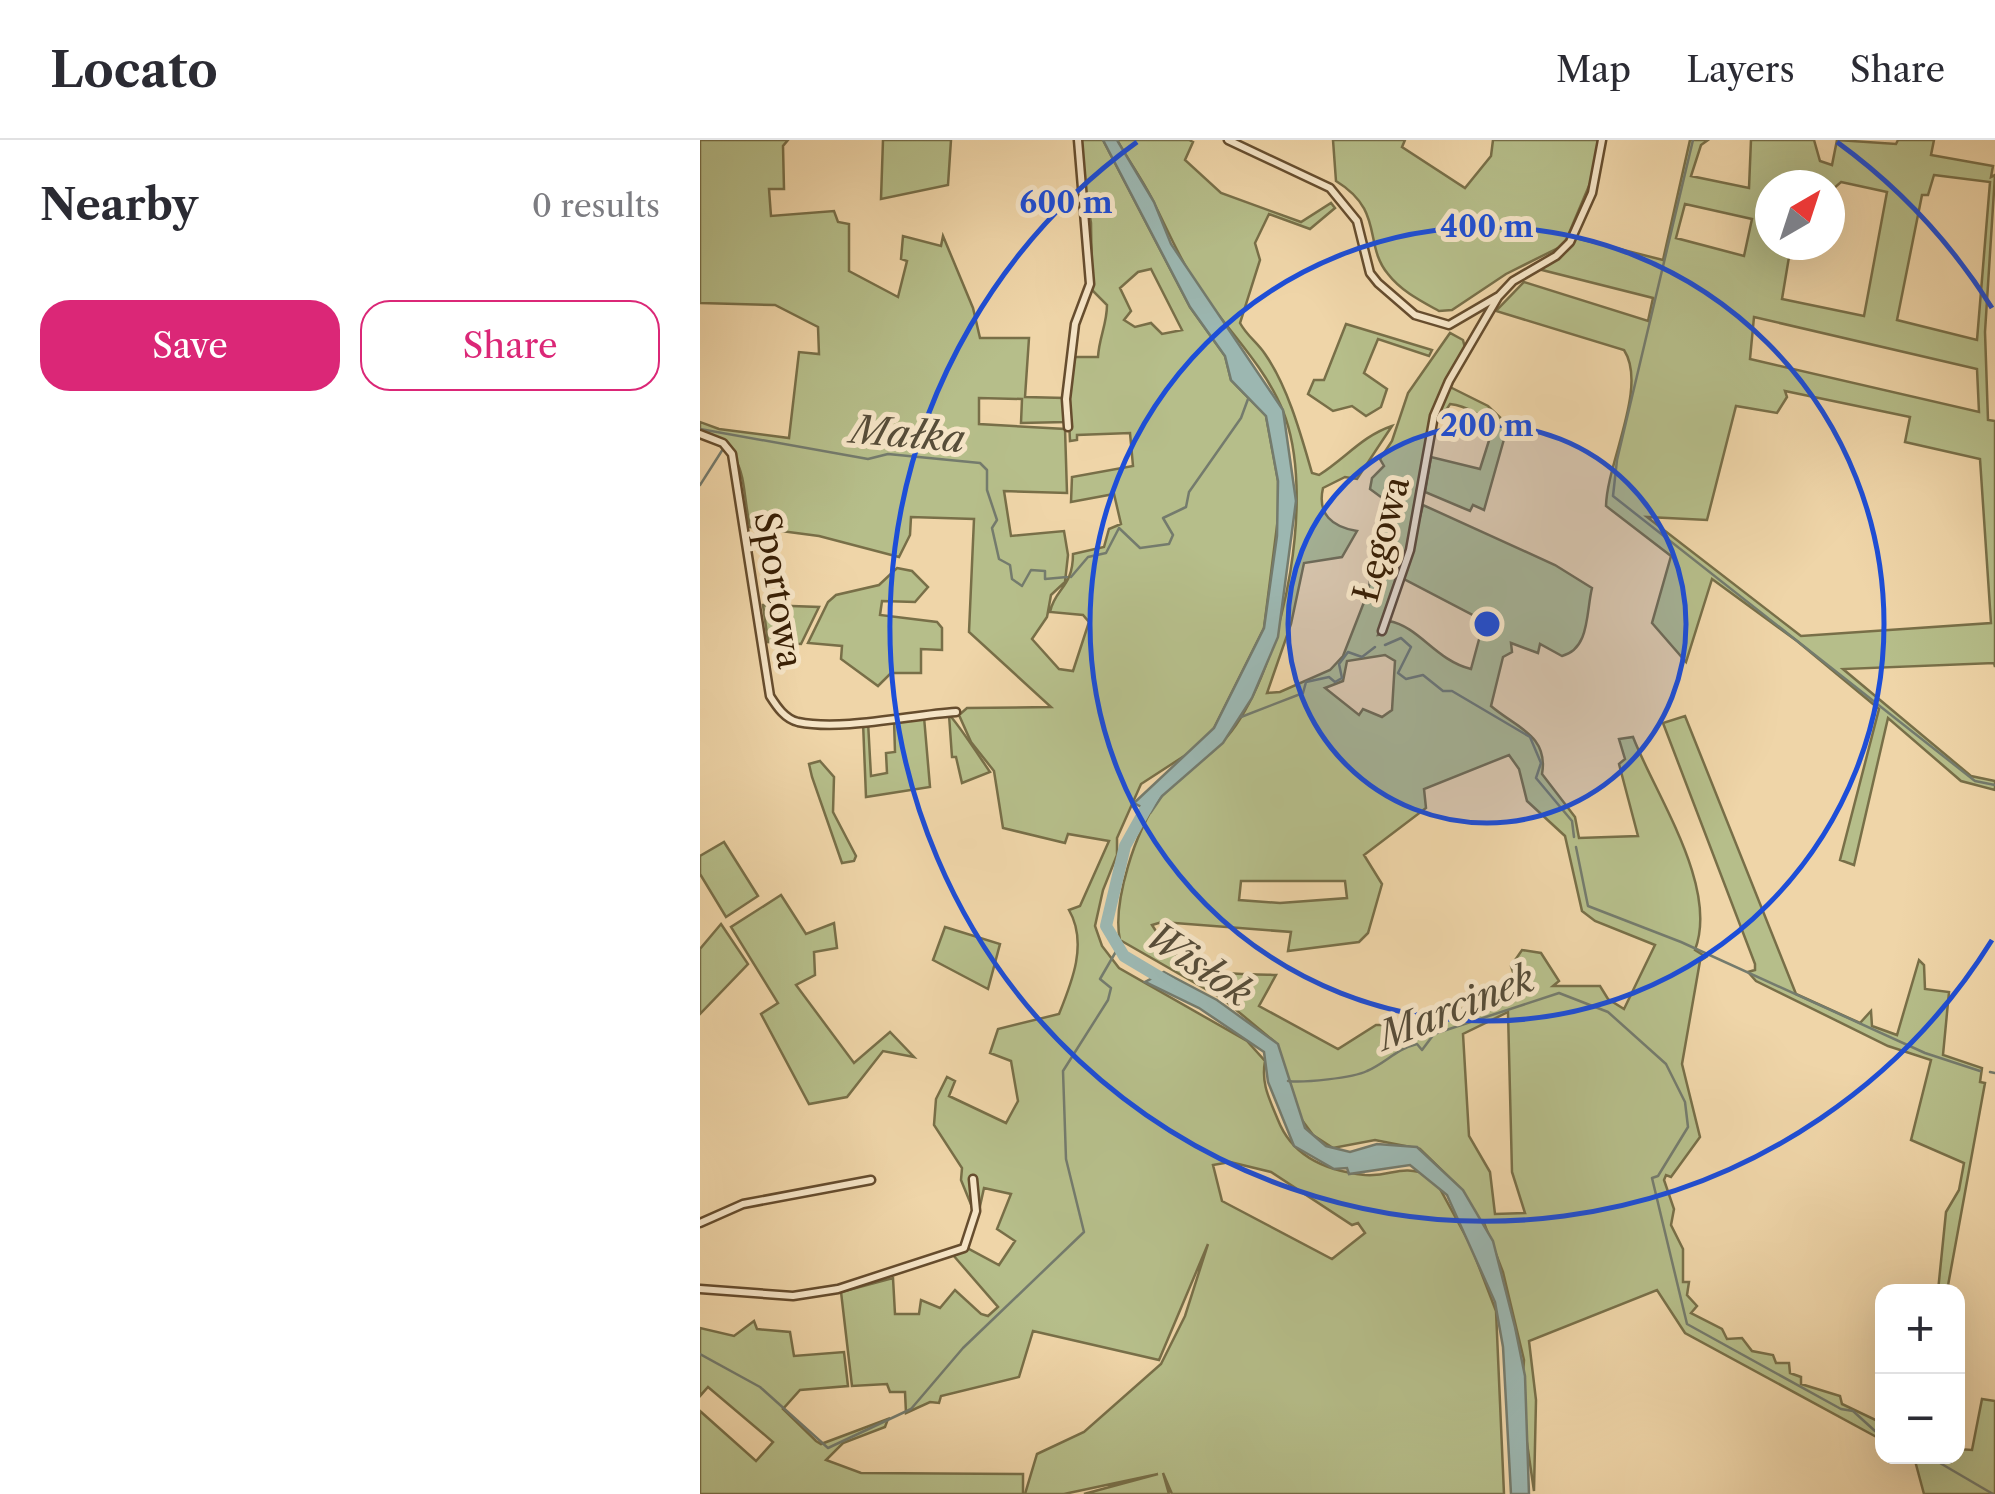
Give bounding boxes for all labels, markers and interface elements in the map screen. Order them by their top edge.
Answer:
text: Locato [50,40,218,99]
text: Map [1556,48,1631,91]
text: Layers [1686,48,1795,91]
text: Share [1850,48,1945,91]
north arrow [1755,170,1845,260]
text: Nearby [40,179,198,231]
text: 600 m [1019,184,1113,221]
text: 0 results [532,186,660,225]
text: 400 m [1440,208,1534,245]
button: Save [40,300,340,391]
button: Share [360,300,660,391]
water label: Małka [845,405,967,462]
text: 200 m [1440,407,1534,444]
street label: Łęgowa [1344,471,1418,606]
street label: Sportowa [745,509,813,672]
centre of rings [1469,606,1505,642]
water label: Wisłok [1137,911,1261,1017]
water label: Marcinek [1367,954,1541,1061]
map controls [1875,1284,1965,1464]
button: + [1875,1284,1965,1374]
button: − [1875,1374,1965,1464]

